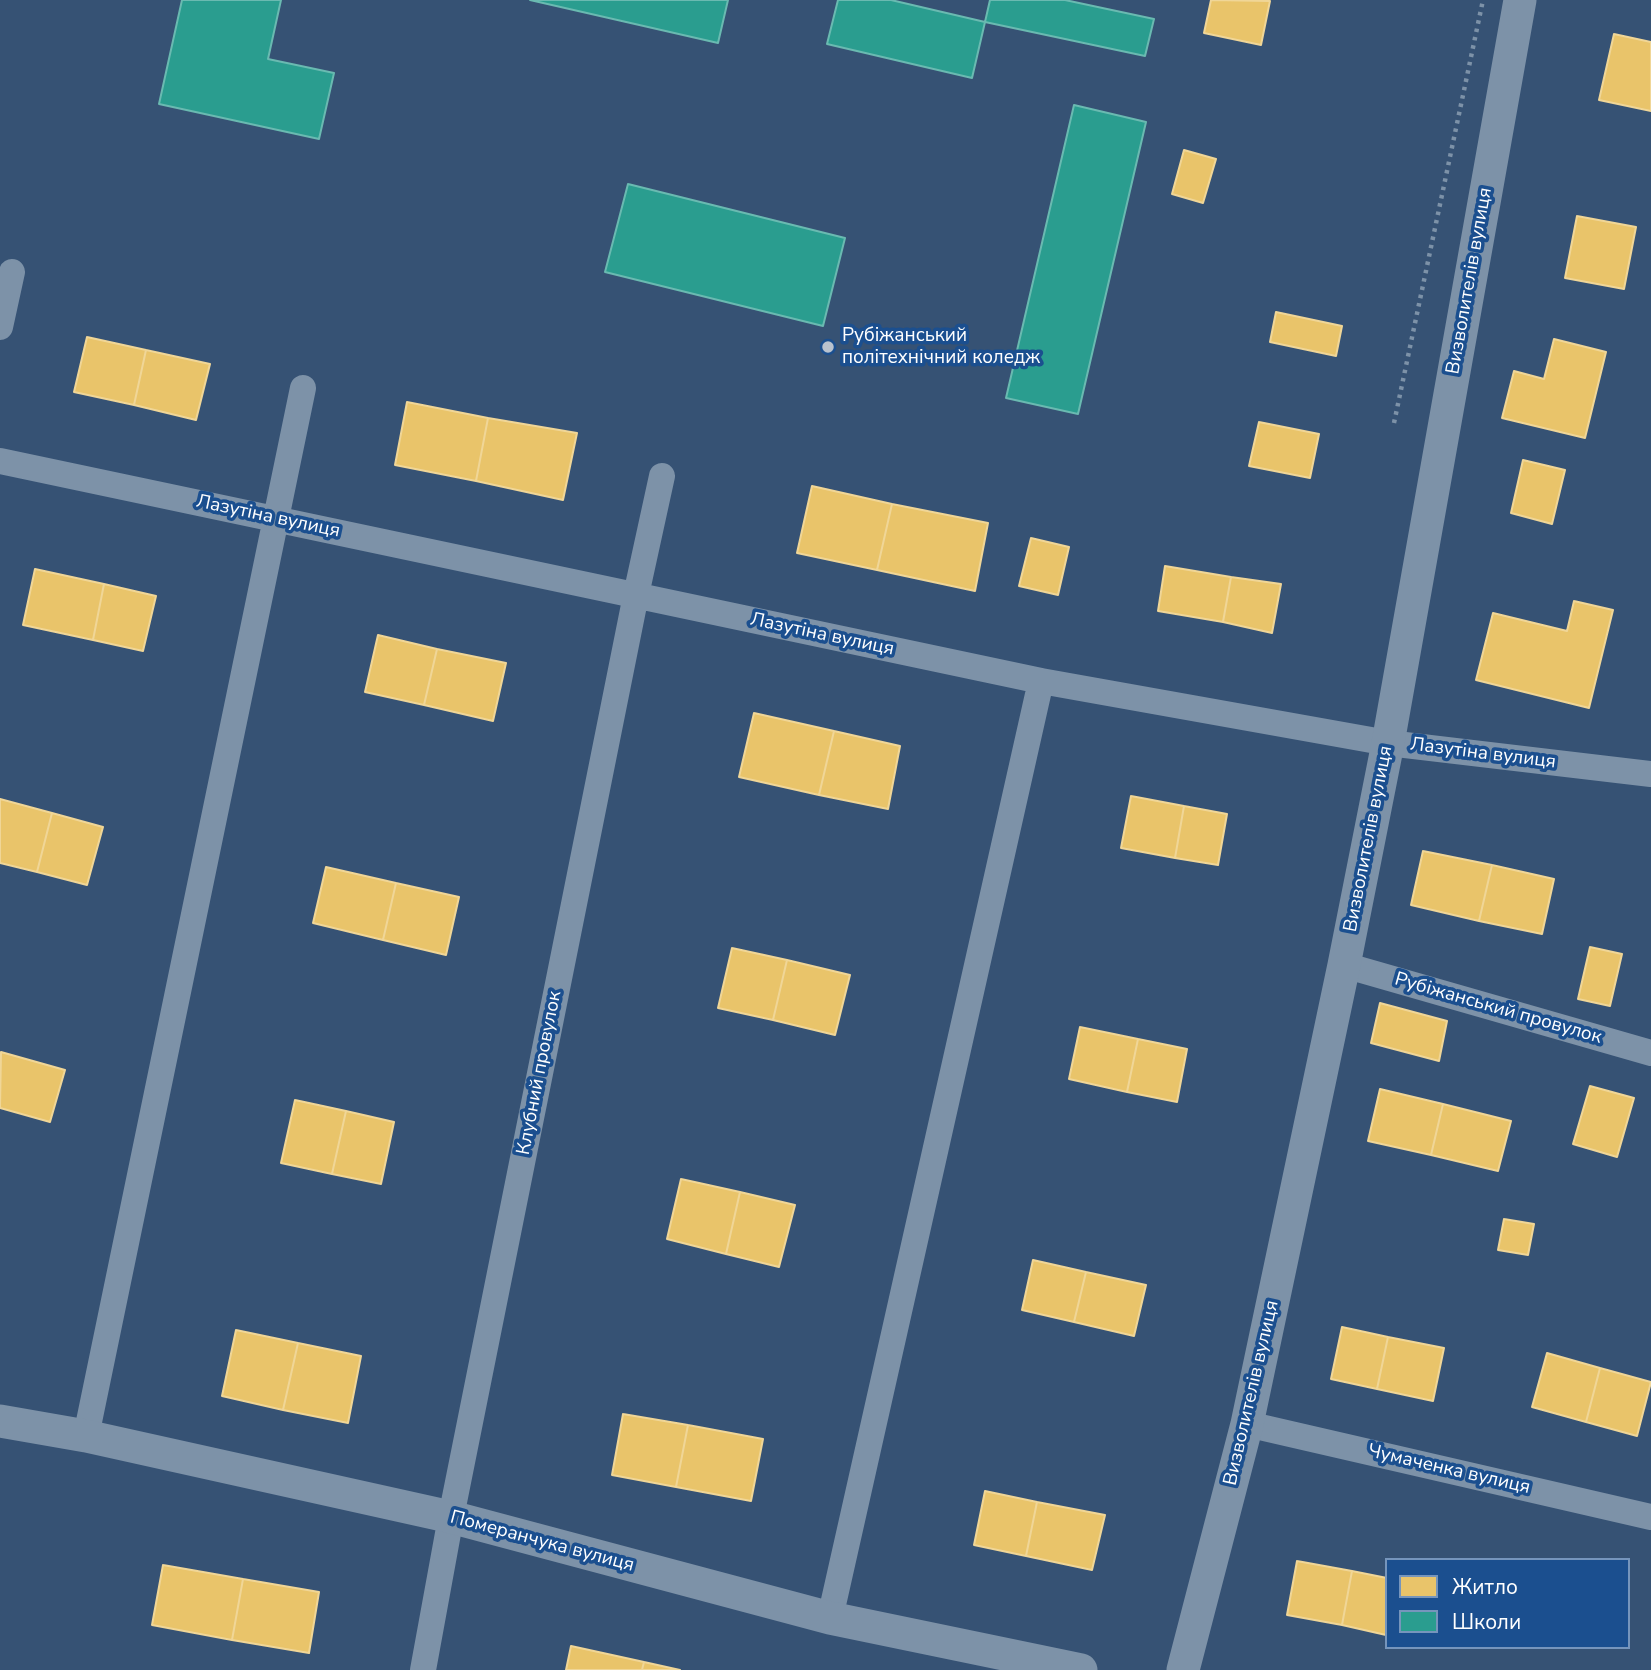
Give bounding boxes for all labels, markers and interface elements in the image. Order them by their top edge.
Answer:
street label: Визволителів вулиця [1442,186,1498,376]
place label: Рубіжанський політехнічний коледж [842,325,1040,369]
marker: Рубіжанський політехнічний коледж [820,339,836,355]
street label: Лазутіна вулиця [194,491,342,543]
street label: Лазутіна вулиця [748,609,896,661]
street label: Лазутіна вулиця [1409,734,1557,774]
street label: Визволителів вулиця [1340,744,1398,934]
street label: Рубіжанський провулок [1392,968,1604,1050]
street label: Клубний провулок [513,989,567,1157]
street label: Визволителів вулиця [1220,1298,1284,1488]
street label: Чумаченка вулиця [1366,1440,1532,1500]
street label: Померанчука вулиця [448,1506,636,1578]
legend [1385,1558,1630,1649]
text: Житло [1452,1573,1518,1601]
text: Школи [1452,1608,1521,1636]

